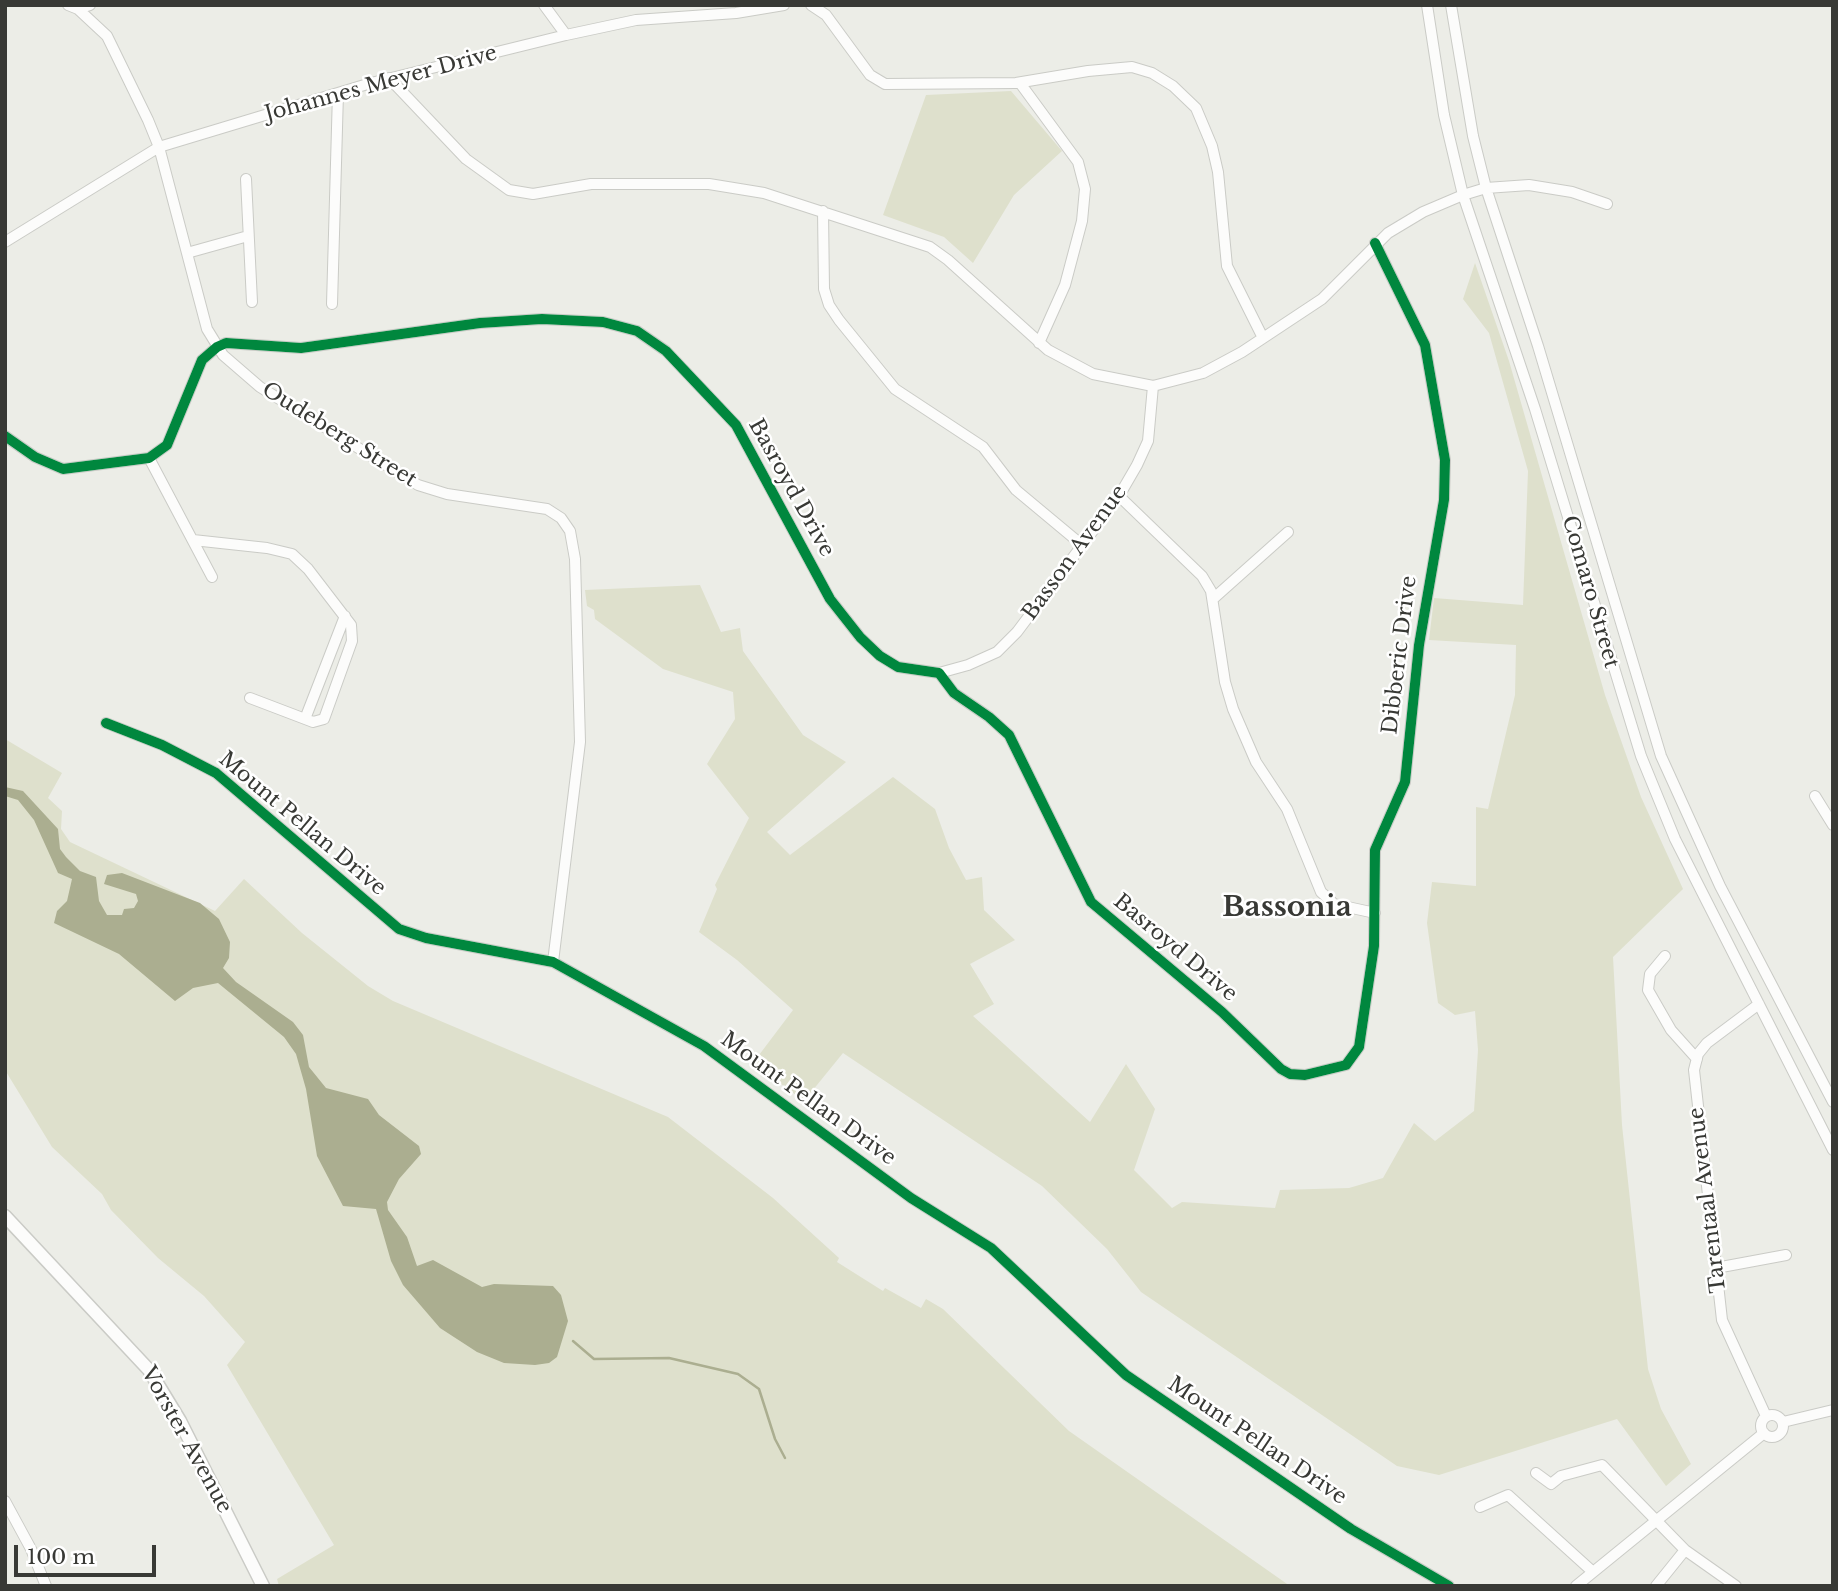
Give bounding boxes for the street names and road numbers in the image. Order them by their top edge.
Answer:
street label: Johannes Meyer Drive [262,41,500,127]
street label: Oudeberg Street [257,377,421,493]
street label: Basroyd Drive [743,415,839,561]
street label: Basson Avenue [1017,480,1133,626]
street label: Comaro Street [1556,513,1624,671]
street label: Dibberic Drive [1378,574,1422,736]
street label: Mount Pellan Drive [213,747,391,901]
street label: Basroyd Drive [1108,889,1242,1007]
street label: Mount Pellan Drive [716,1027,900,1171]
street label: Tarentaal Avenue [1684,1106,1732,1294]
street label: Vorster Avenue [135,1362,237,1518]
street label: Mount Pellan Drive [1163,1372,1351,1510]

